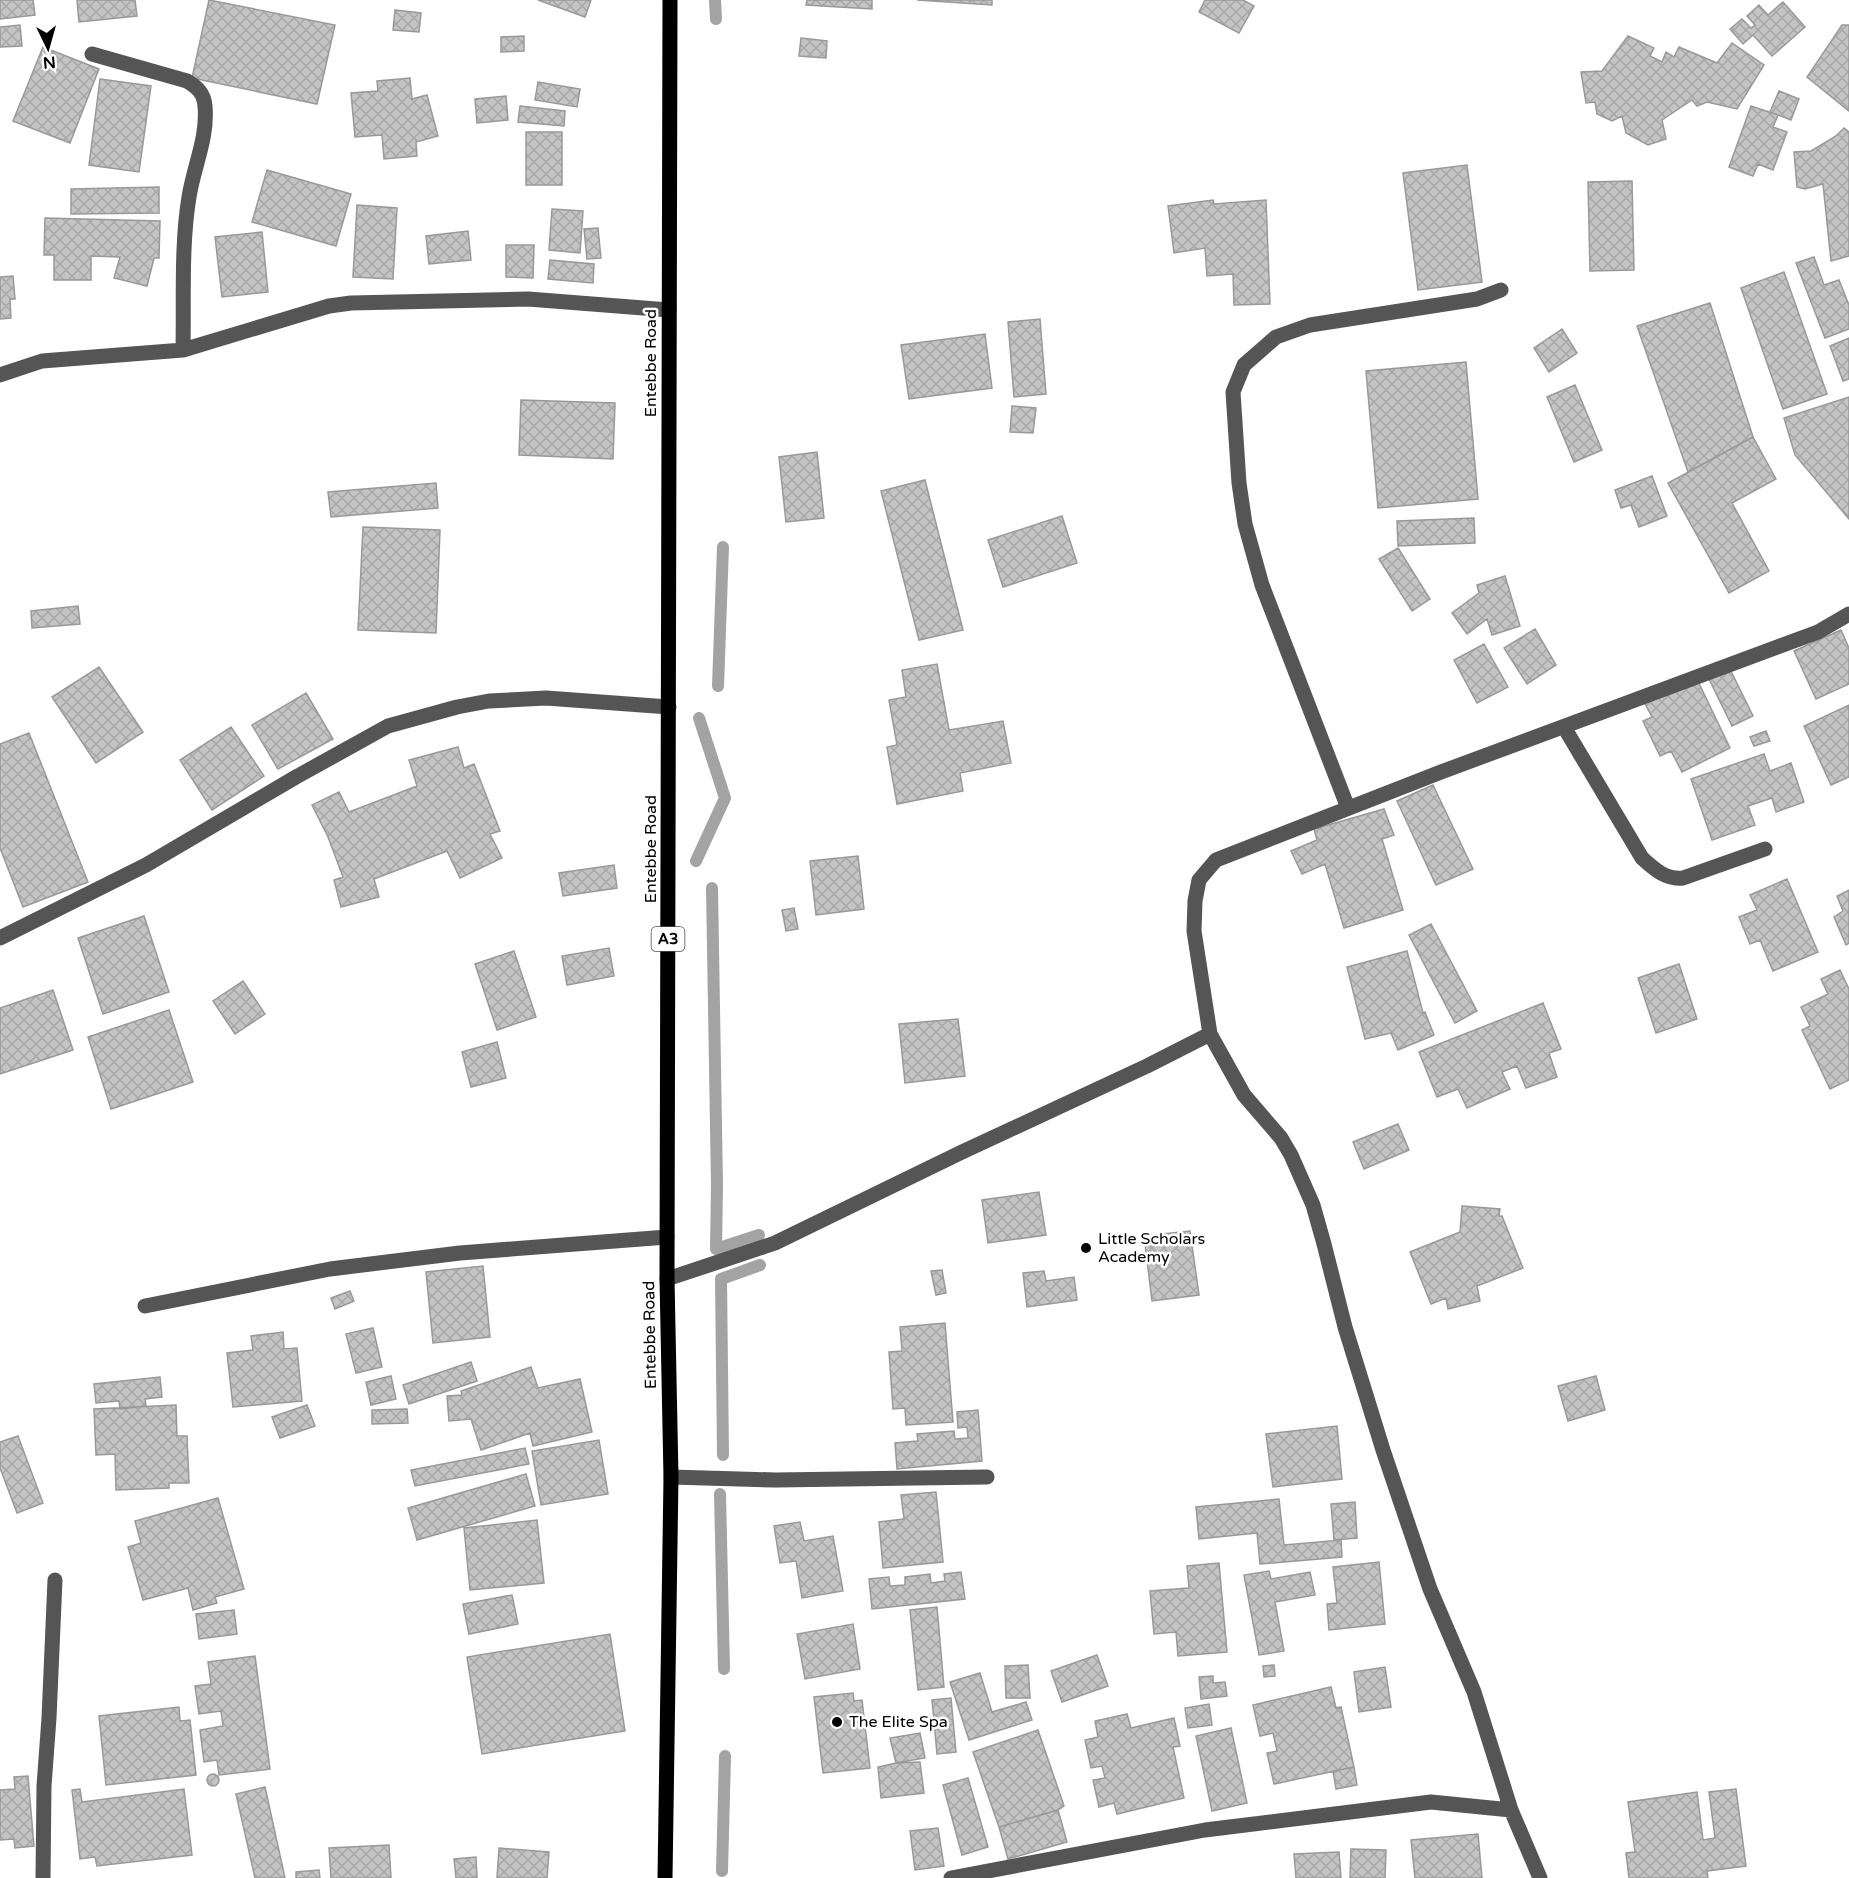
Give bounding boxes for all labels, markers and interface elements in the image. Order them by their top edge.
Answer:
north arrow [18,18,78,78]
text: N [42,51,56,72]
street label: Entebbe Road [641,309,661,417]
street label: Entebbe Road [641,795,661,903]
road number: A3 [652,927,684,951]
place label: Little Scholars Academy [1098,1229,1205,1267]
marker: Little Scholars Academy [1079,1241,1093,1255]
street label: Entebbe Road [639,1281,661,1389]
place label: The Elite Spa [849,1712,948,1732]
marker: The Elite Spa [830,1715,844,1729]

